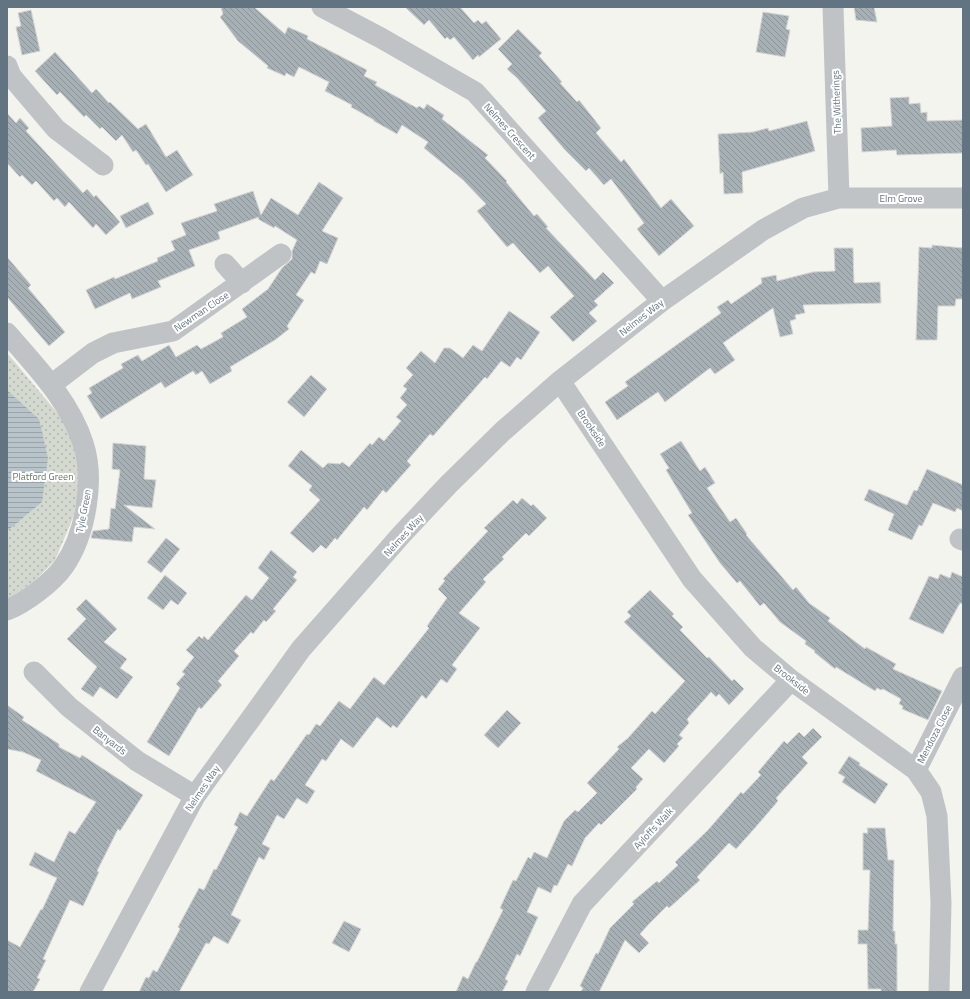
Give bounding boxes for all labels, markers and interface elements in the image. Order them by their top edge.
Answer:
street label: The Witherings [828,70,845,134]
street label: Nelmes Crescent [480,100,539,163]
street label: Elm Grove [880,191,922,206]
street label: Newman Close [171,288,232,335]
street label: Nelmes Way [616,295,667,340]
street label: Brookside [574,407,610,450]
park label: Platford Green [12,469,74,484]
street label: Tyle Green [72,488,95,534]
street label: Nelmes Way [380,511,427,560]
street label: Brookside [771,661,813,698]
street label: Mendoza Close [913,702,956,766]
street label: Banyards [90,722,130,759]
street label: Nelmes Way [181,762,223,814]
street label: Ayloffs Walk [630,804,677,853]

